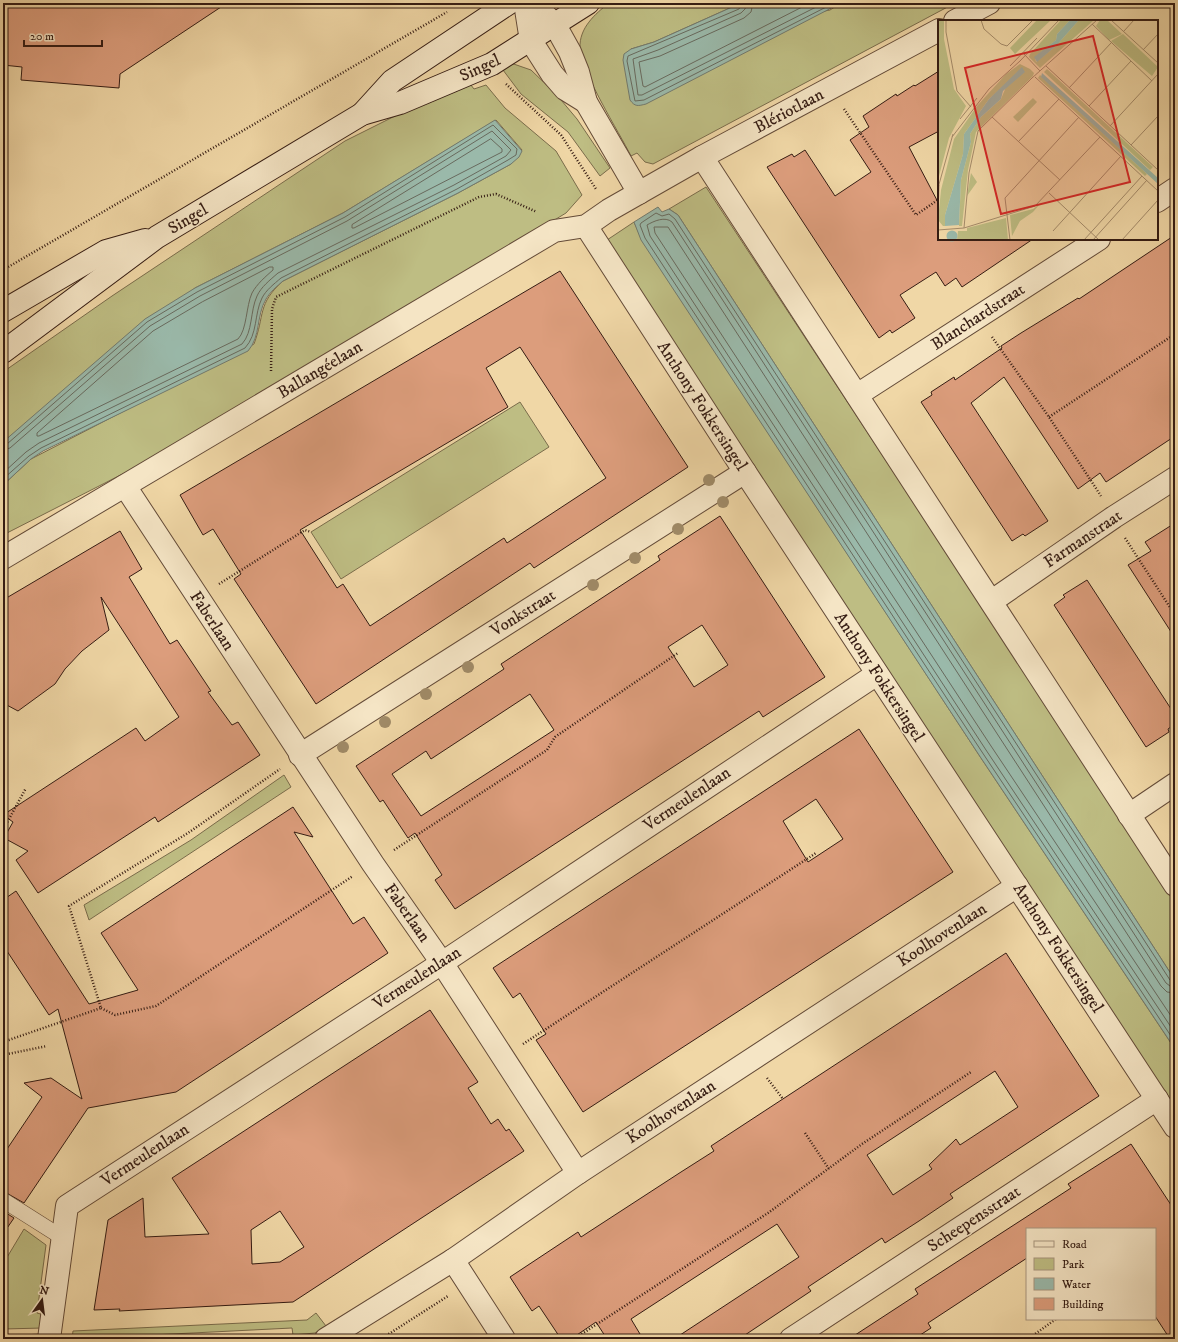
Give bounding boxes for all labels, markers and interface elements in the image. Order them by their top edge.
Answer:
inset map [938,20,1158,240]
scale bar [24,22,102,48]
text: 20 m [30,29,54,44]
street label: Singel [456,49,504,87]
street label: Blériotlaan [750,83,828,138]
street label: Singel [164,199,212,239]
street label: Blanchardstraat [927,278,1029,355]
street label: Ballangéelaan [274,336,367,404]
street label: Anthony Fokkersingel [652,337,752,475]
street label: Farmanstraat [1040,505,1127,573]
street label: Vonkstraat [485,584,560,642]
street label: Faberlaan [185,587,239,655]
street label: Anthony Fokkersingel [829,608,929,746]
street label: Vermeulenlaan [638,762,735,837]
street label: Faberlaan [379,879,435,947]
street label: Anthony Fokkersingel [1008,879,1108,1017]
street label: Koolhovenlaan [893,898,991,972]
street label: Vermeulenlaan [368,941,465,1015]
street label: Koolhovenlaan [622,1075,720,1149]
street label: Vermeulenlaan [96,1118,193,1192]
street label: Scheepensstraat [923,1180,1025,1257]
legend [1026,1228,1156,1320]
text: Road [1062,1237,1087,1252]
text: Park [1062,1257,1084,1272]
text: Water [1061,1277,1091,1292]
north arrow [22,1280,62,1320]
text: N [38,1283,50,1299]
text: Building [1062,1297,1103,1312]

